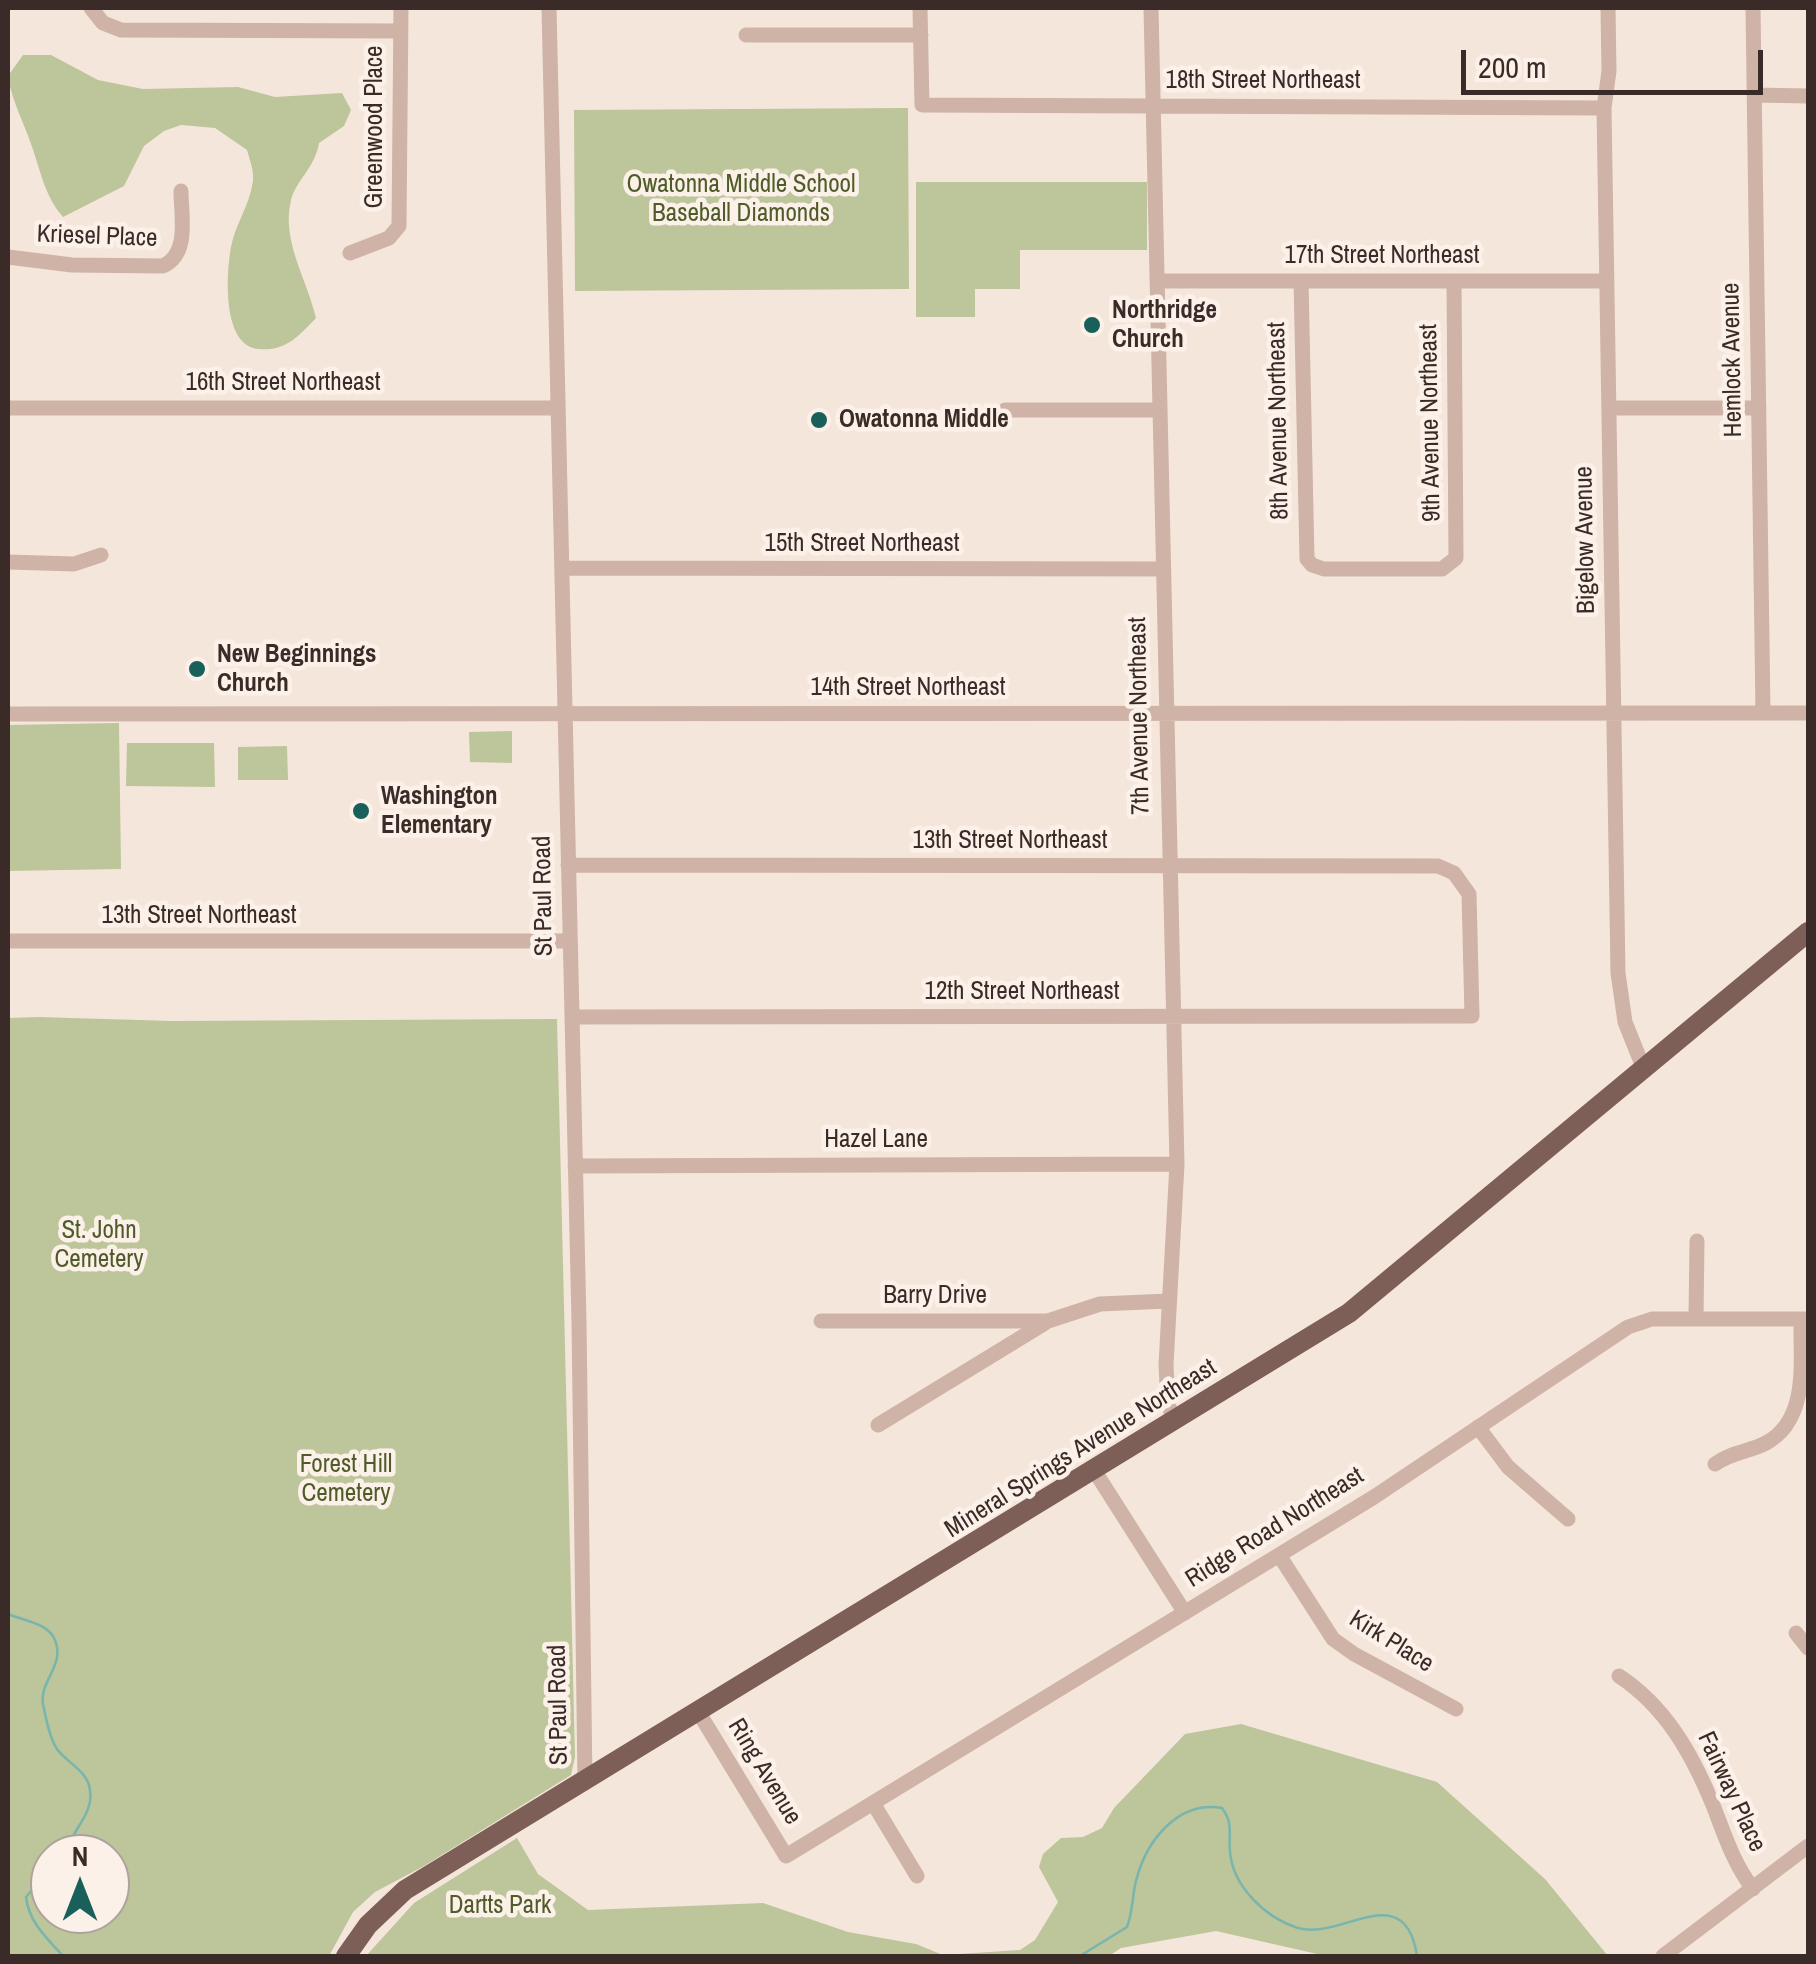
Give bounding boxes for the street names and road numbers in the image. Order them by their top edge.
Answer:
street label: Greenwood Place [360,46,390,208]
street label: 18th Street Northeast [1166,66,1360,96]
street label: Kriesel Place [36,220,158,254]
street label: 17th Street Northeast [1285,241,1479,271]
street label: Hemlock Avenue [1717,282,1749,438]
street label: 8th Avenue Northeast [1262,322,1296,520]
street label: 9th Avenue Northeast [1414,324,1448,522]
street label: 16th Street Northeast [186,368,380,398]
street label: Bigelow Avenue [1570,466,1602,614]
street label: 15th Street Northeast [765,529,959,559]
street label: 7th Avenue Northeast [1123,617,1157,815]
street label: 14th Street Northeast [811,673,1005,703]
street label: 13th Street Northeast [913,826,1107,856]
street label: St Paul Road [528,835,560,957]
street label: 13th Street Northeast [102,901,296,931]
street label: 12th Street Northeast [925,977,1119,1007]
street label: Hazel Lane [824,1125,928,1155]
street label: Barry Drive [883,1281,987,1311]
street label: Mineral Springs Avenue Northeast [940,1353,1222,1545]
street label: Ridge Road Northeast [1181,1461,1369,1595]
street label: Kirk Place [1343,1605,1439,1679]
street label: St Paul Road [543,1644,575,1766]
street label: Ring Avenue [721,1714,807,1830]
street label: Fairway Place [1690,1727,1772,1857]

